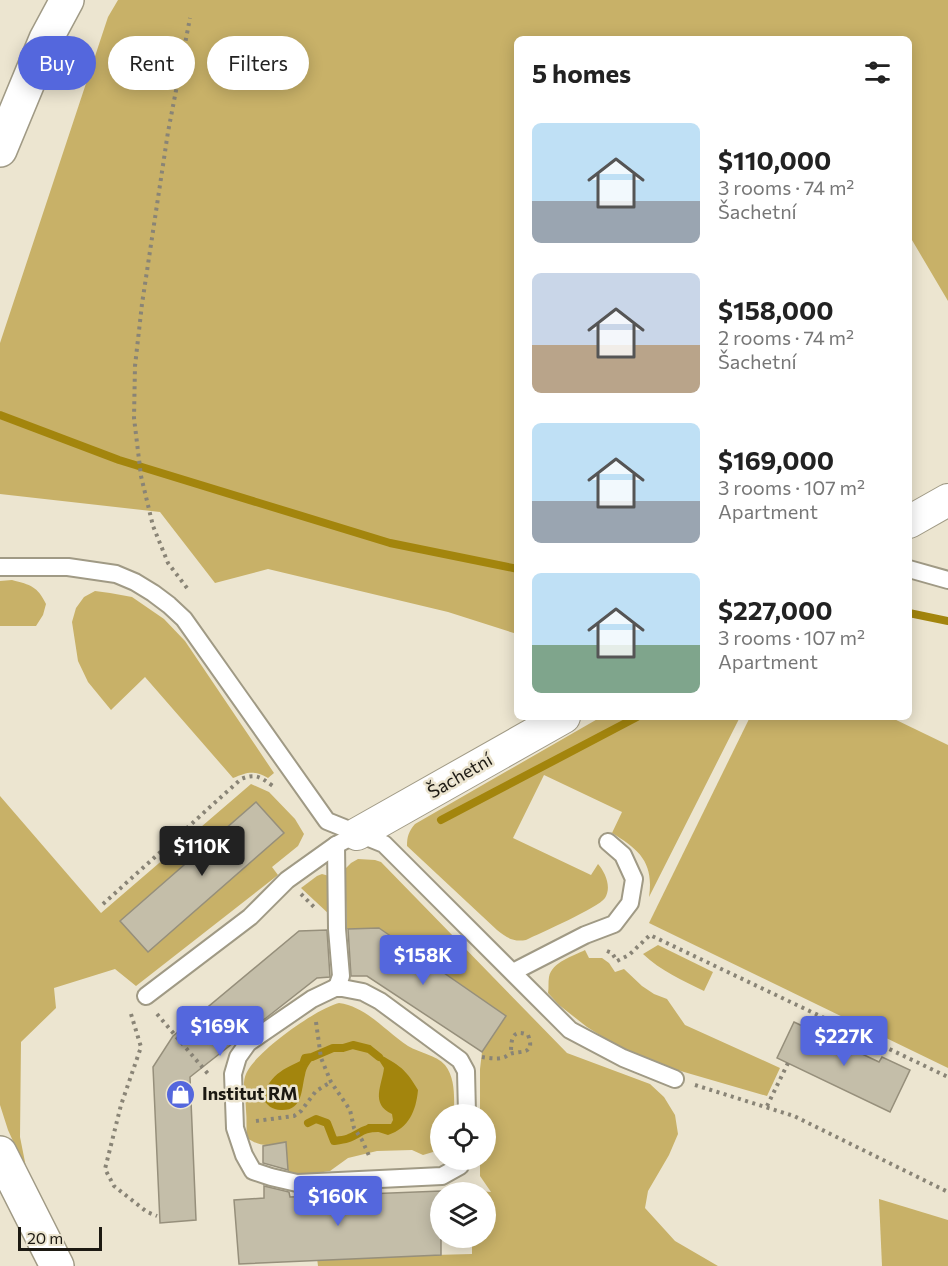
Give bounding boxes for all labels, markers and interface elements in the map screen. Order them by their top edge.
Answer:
chip: Buy [18,36,96,90]
chip: Rent [108,36,195,90]
chip: Filters [207,36,309,90]
icon: filters [861,56,894,89]
text: 5 homes [532,57,631,88]
text: $110,000 [718,144,831,175]
icon: home [580,147,652,219]
text: 3 rooms · 74 m² [718,175,854,199]
text: Šachetní [718,199,797,223]
text: $158,000 [718,294,834,325]
icon: home [580,297,652,369]
text: 2 rooms · 74 m² [718,325,854,349]
text: Šachetní [718,349,797,373]
text: $169,000 [718,444,834,475]
icon: home [580,447,652,519]
text: 3 rooms · 107 m² [718,475,865,499]
text: Apartment [718,499,818,523]
text: $227,000 [718,594,833,625]
icon: home [580,597,652,669]
text: 3 rooms · 107 m² [718,625,865,649]
text: Apartment [718,649,818,673]
street label: Šachetní [423,747,497,802]
pin: $110K [160,826,244,877]
text: $110K [174,833,230,857]
pin: $158K [381,935,465,986]
text: $158K [394,942,452,966]
pin: $169K [178,1006,262,1057]
text: $169K [191,1013,249,1037]
pin: $227K [802,1016,886,1067]
text: $227K [814,1023,874,1047]
shop icon: Institut RM [165,1078,197,1110]
place label: Institut RM [202,1082,298,1104]
map controls [430,1104,496,1248]
button: locate [430,1104,496,1170]
pin: $160K [296,1176,380,1227]
button: layers [430,1182,496,1248]
text: $160K [308,1183,368,1207]
scale bar [18,1224,102,1252]
text: 20 m [27,1228,63,1247]

